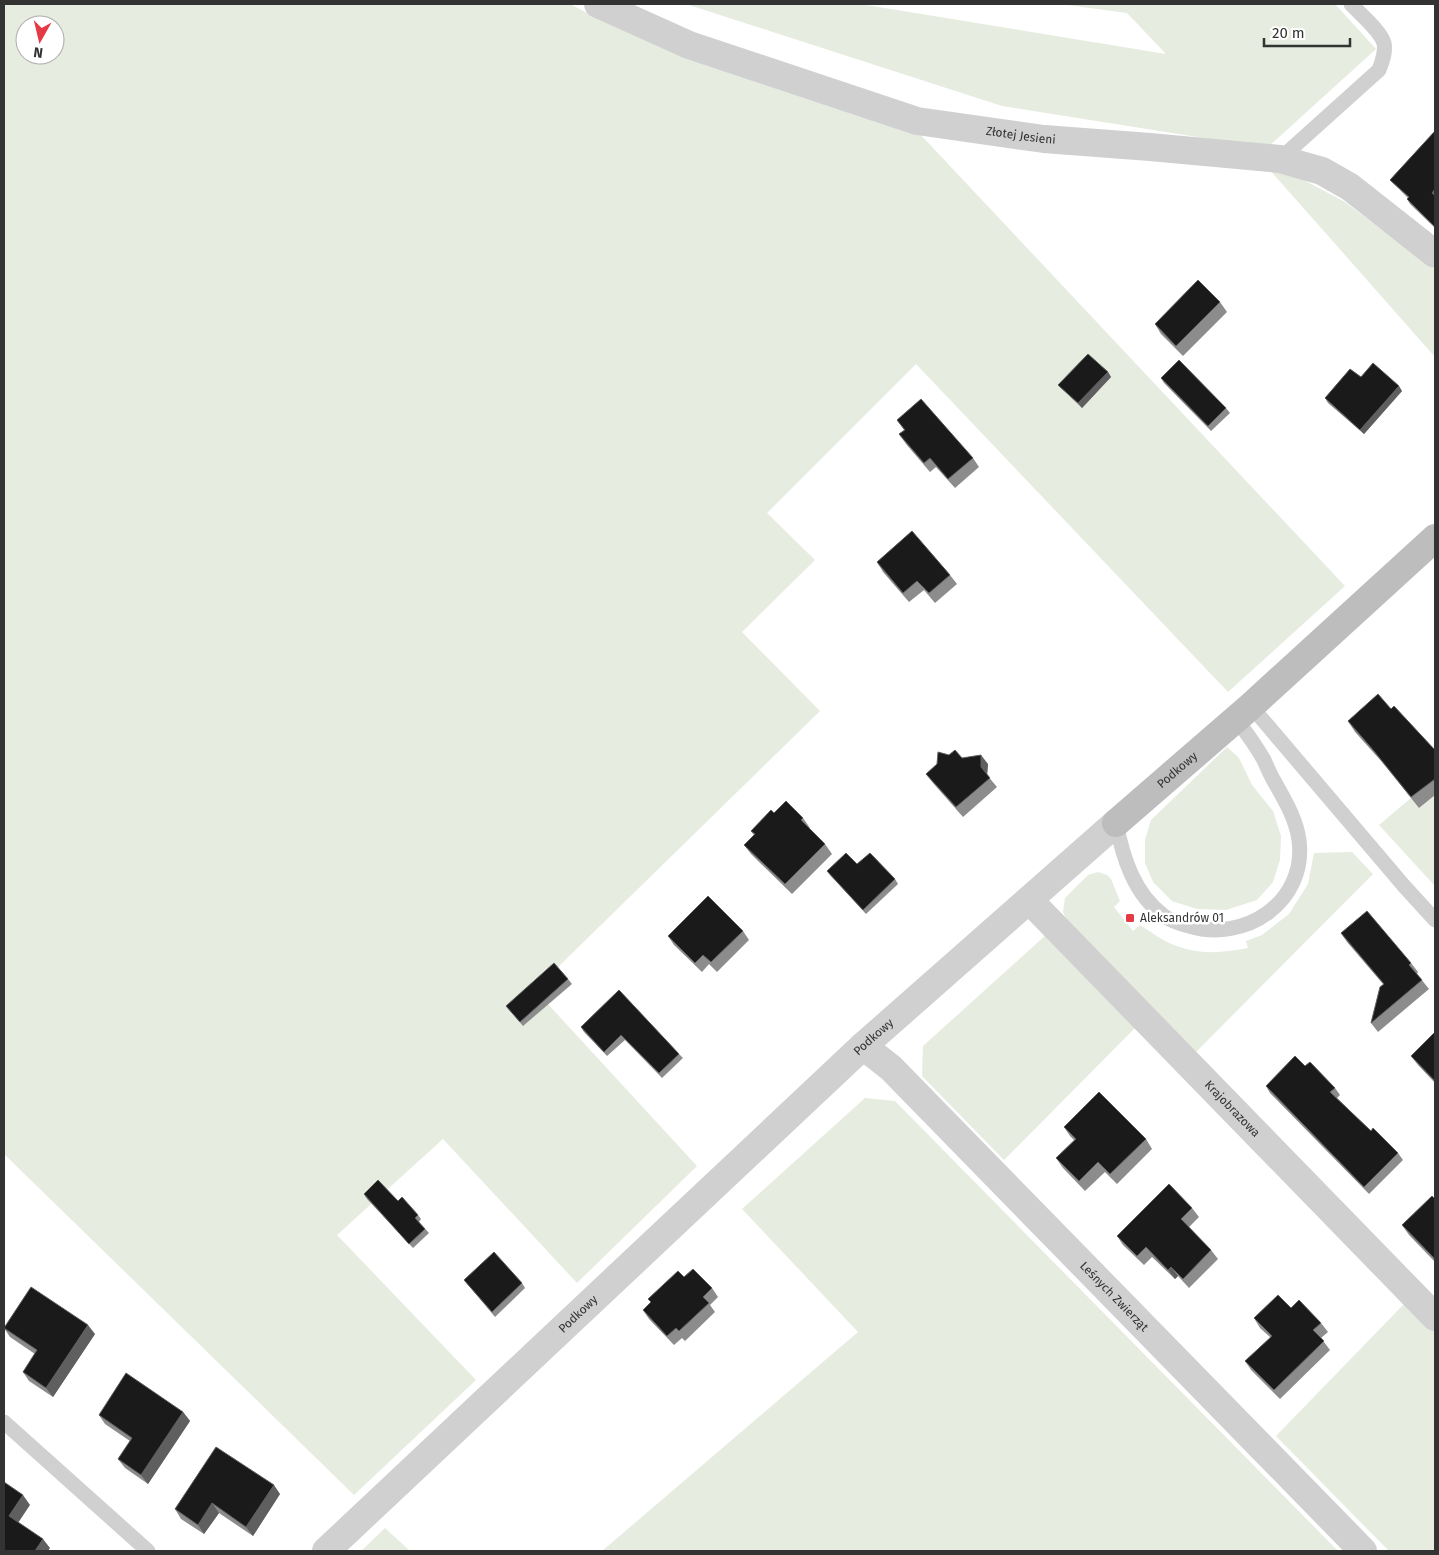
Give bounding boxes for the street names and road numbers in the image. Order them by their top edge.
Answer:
street label: Złotej Jesieni [985,124,1056,147]
street label: Podkowy [1154,749,1200,791]
street label: Podkowy [851,1016,896,1058]
street label: Krajobrazowa [1202,1078,1263,1140]
street label: Leśnych Zwierząt [1077,1259,1152,1335]
street label: Podkowy [556,1292,601,1336]

